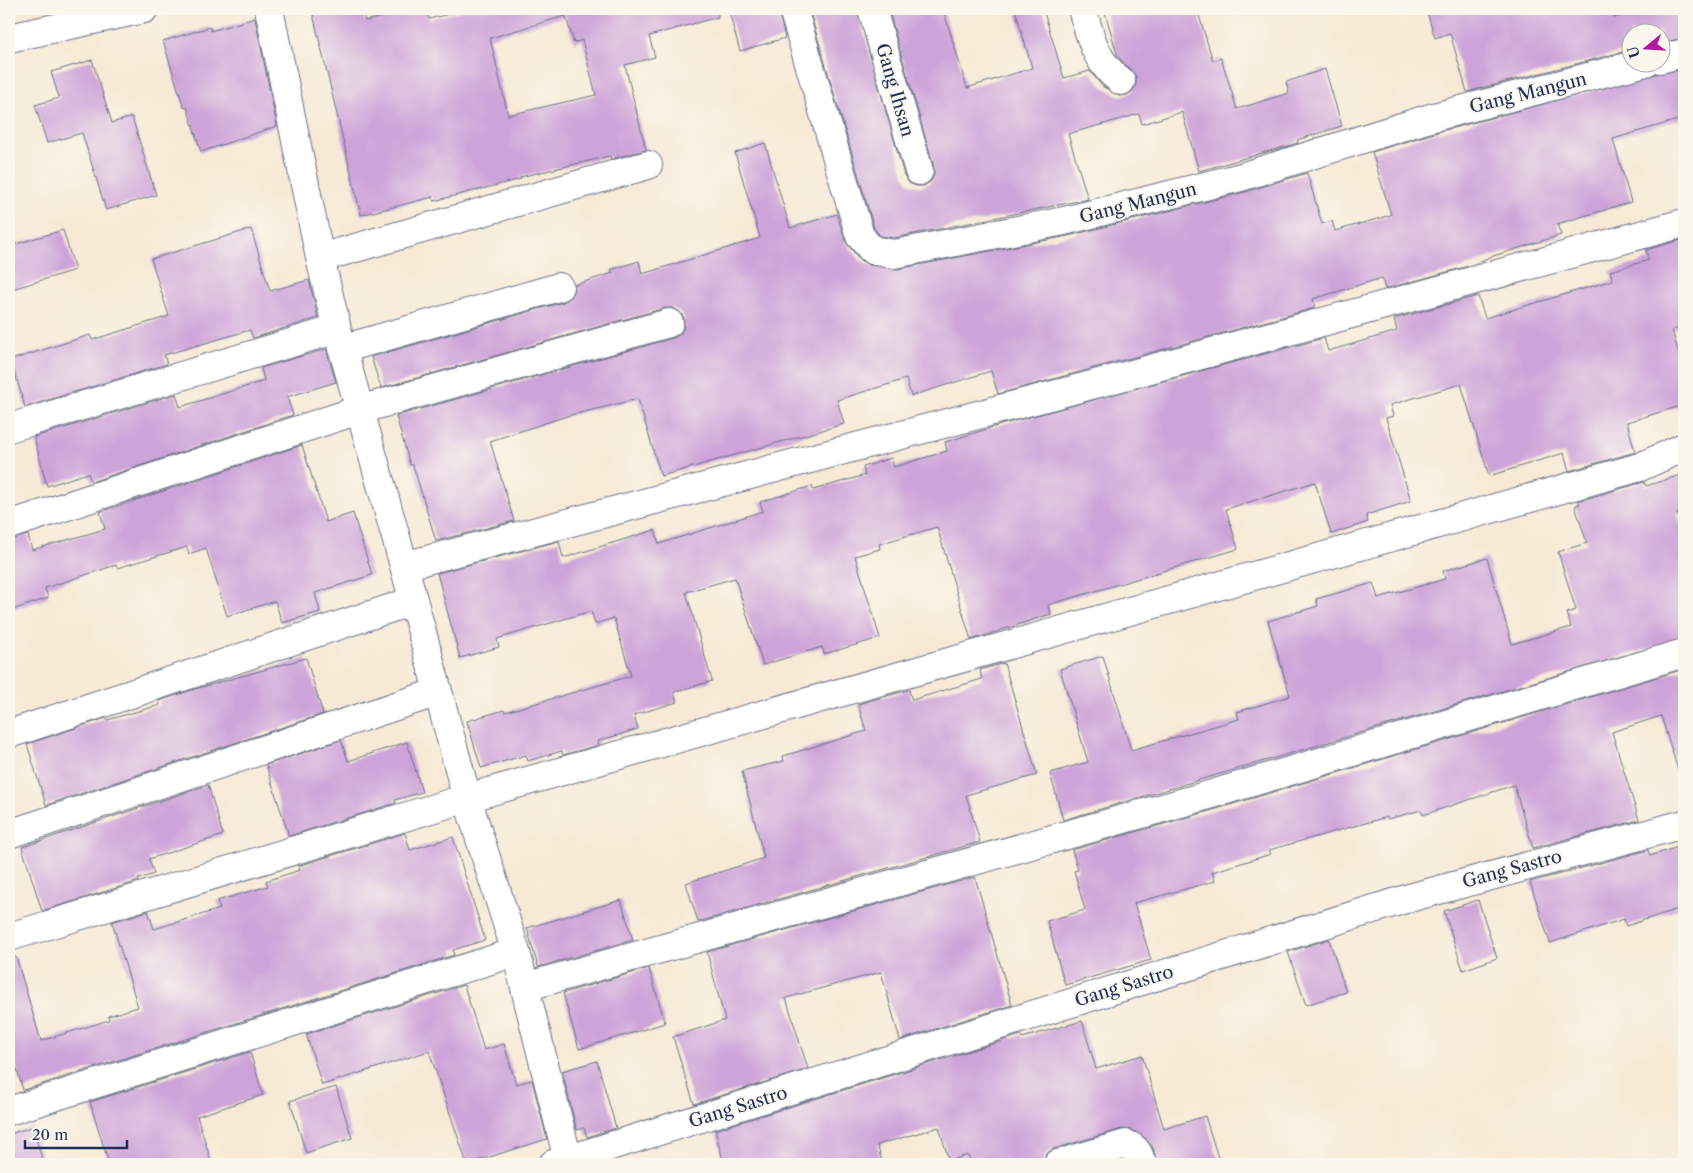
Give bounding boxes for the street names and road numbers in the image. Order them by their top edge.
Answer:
street label: Gang Ihsan [871,41,919,139]
street label: Gang Mangun [1467,68,1589,118]
street label: Gang Mangun [1077,178,1199,228]
street label: Gang Sastro [1460,845,1564,893]
street label: Gang Sastro [1072,961,1176,1011]
street label: Gang Sastro [686,1082,790,1132]

